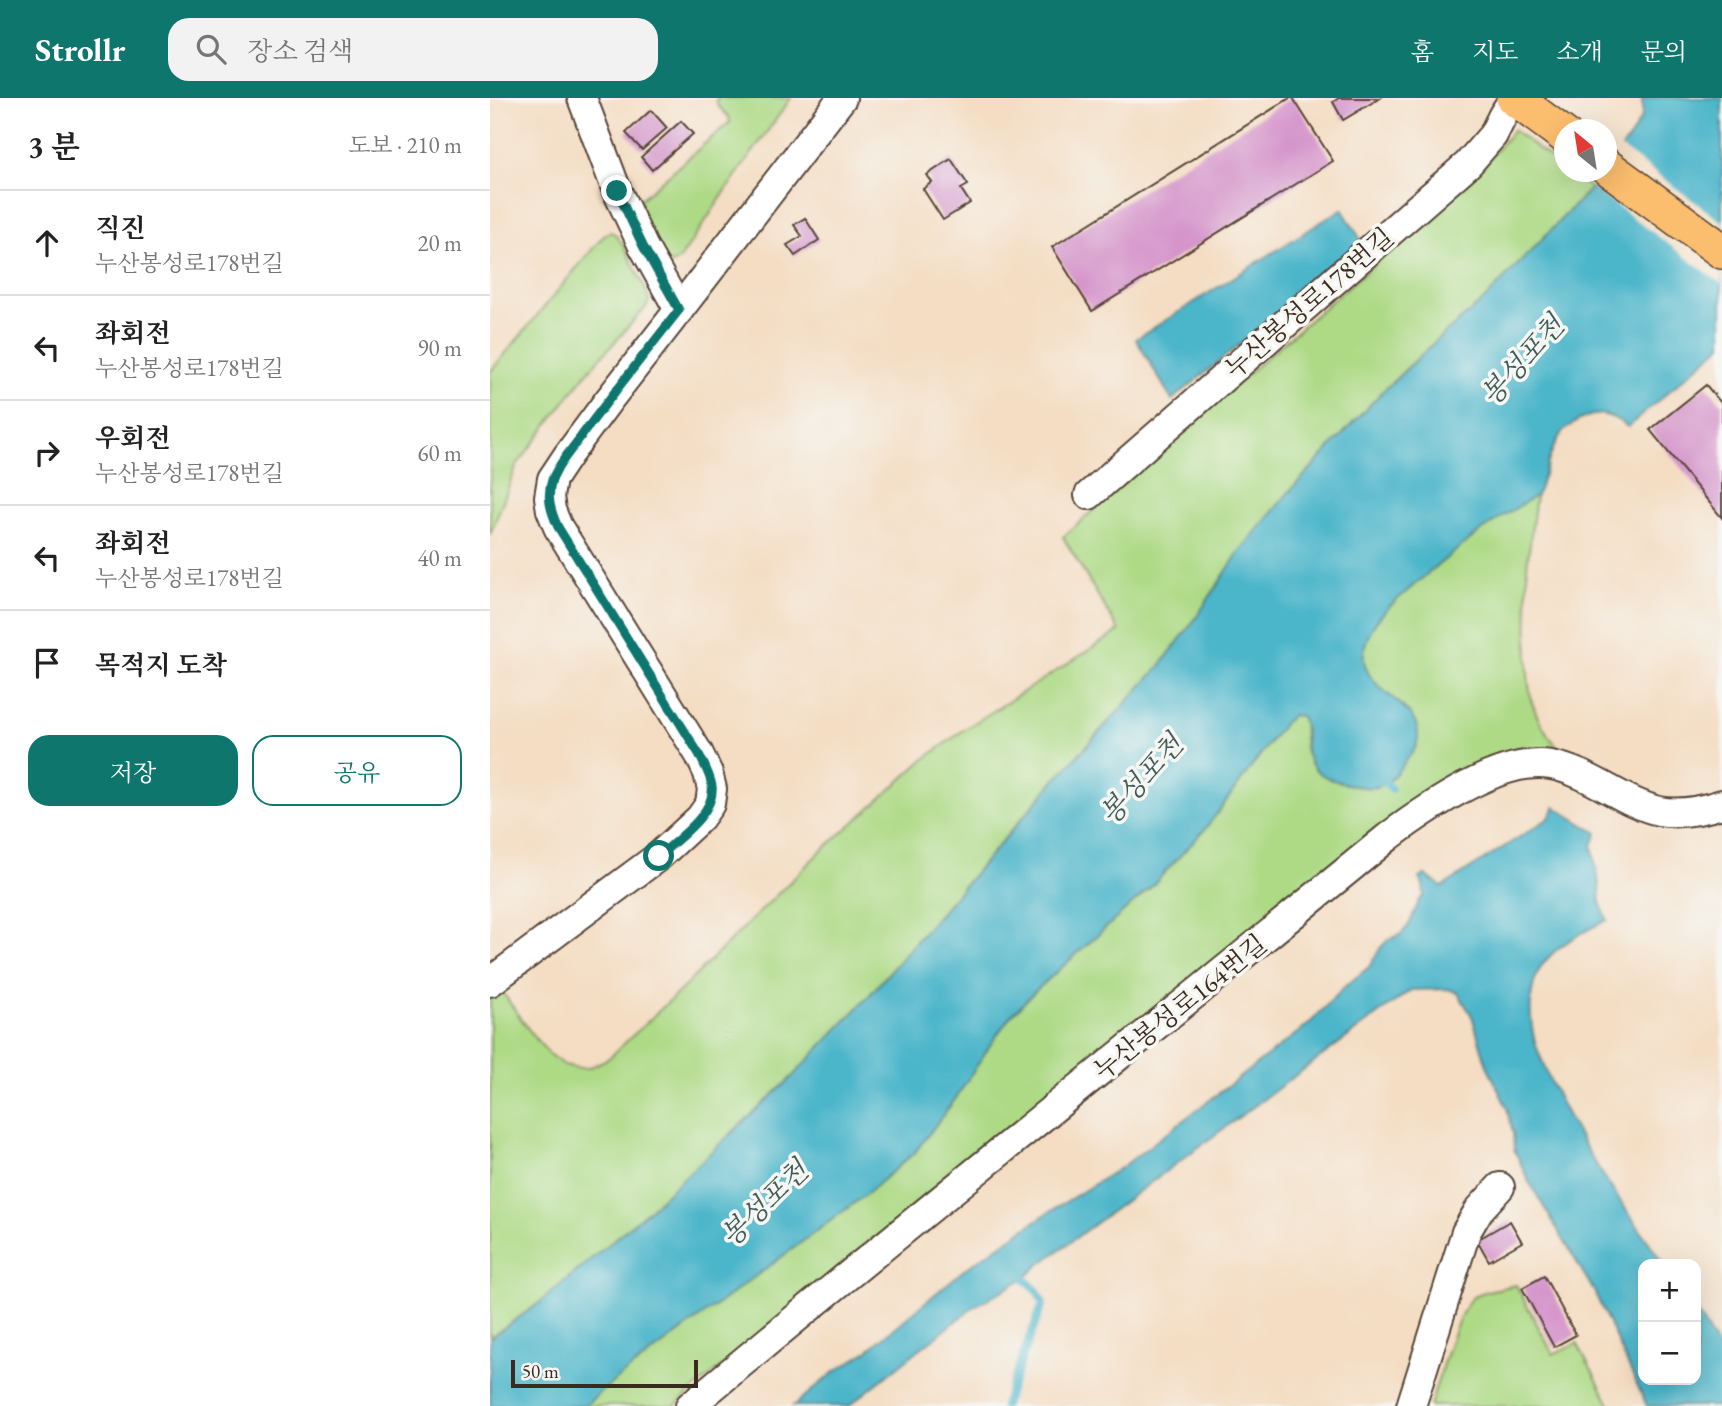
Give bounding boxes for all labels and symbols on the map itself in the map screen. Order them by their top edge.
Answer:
north arrow [1554,119,1617,182]
route end [601,175,632,206]
street label: 누산봉성로178번길 [1217,220,1401,386]
water label: 봉성포천 [1472,306,1573,412]
water label: 봉성포천 [1091,725,1192,831]
route start [643,840,674,871]
street label: 누산봉성로164번길 [1086,927,1274,1087]
water label: 봉성포천 [713,1151,817,1254]
scale bar [511,1357,698,1389]

